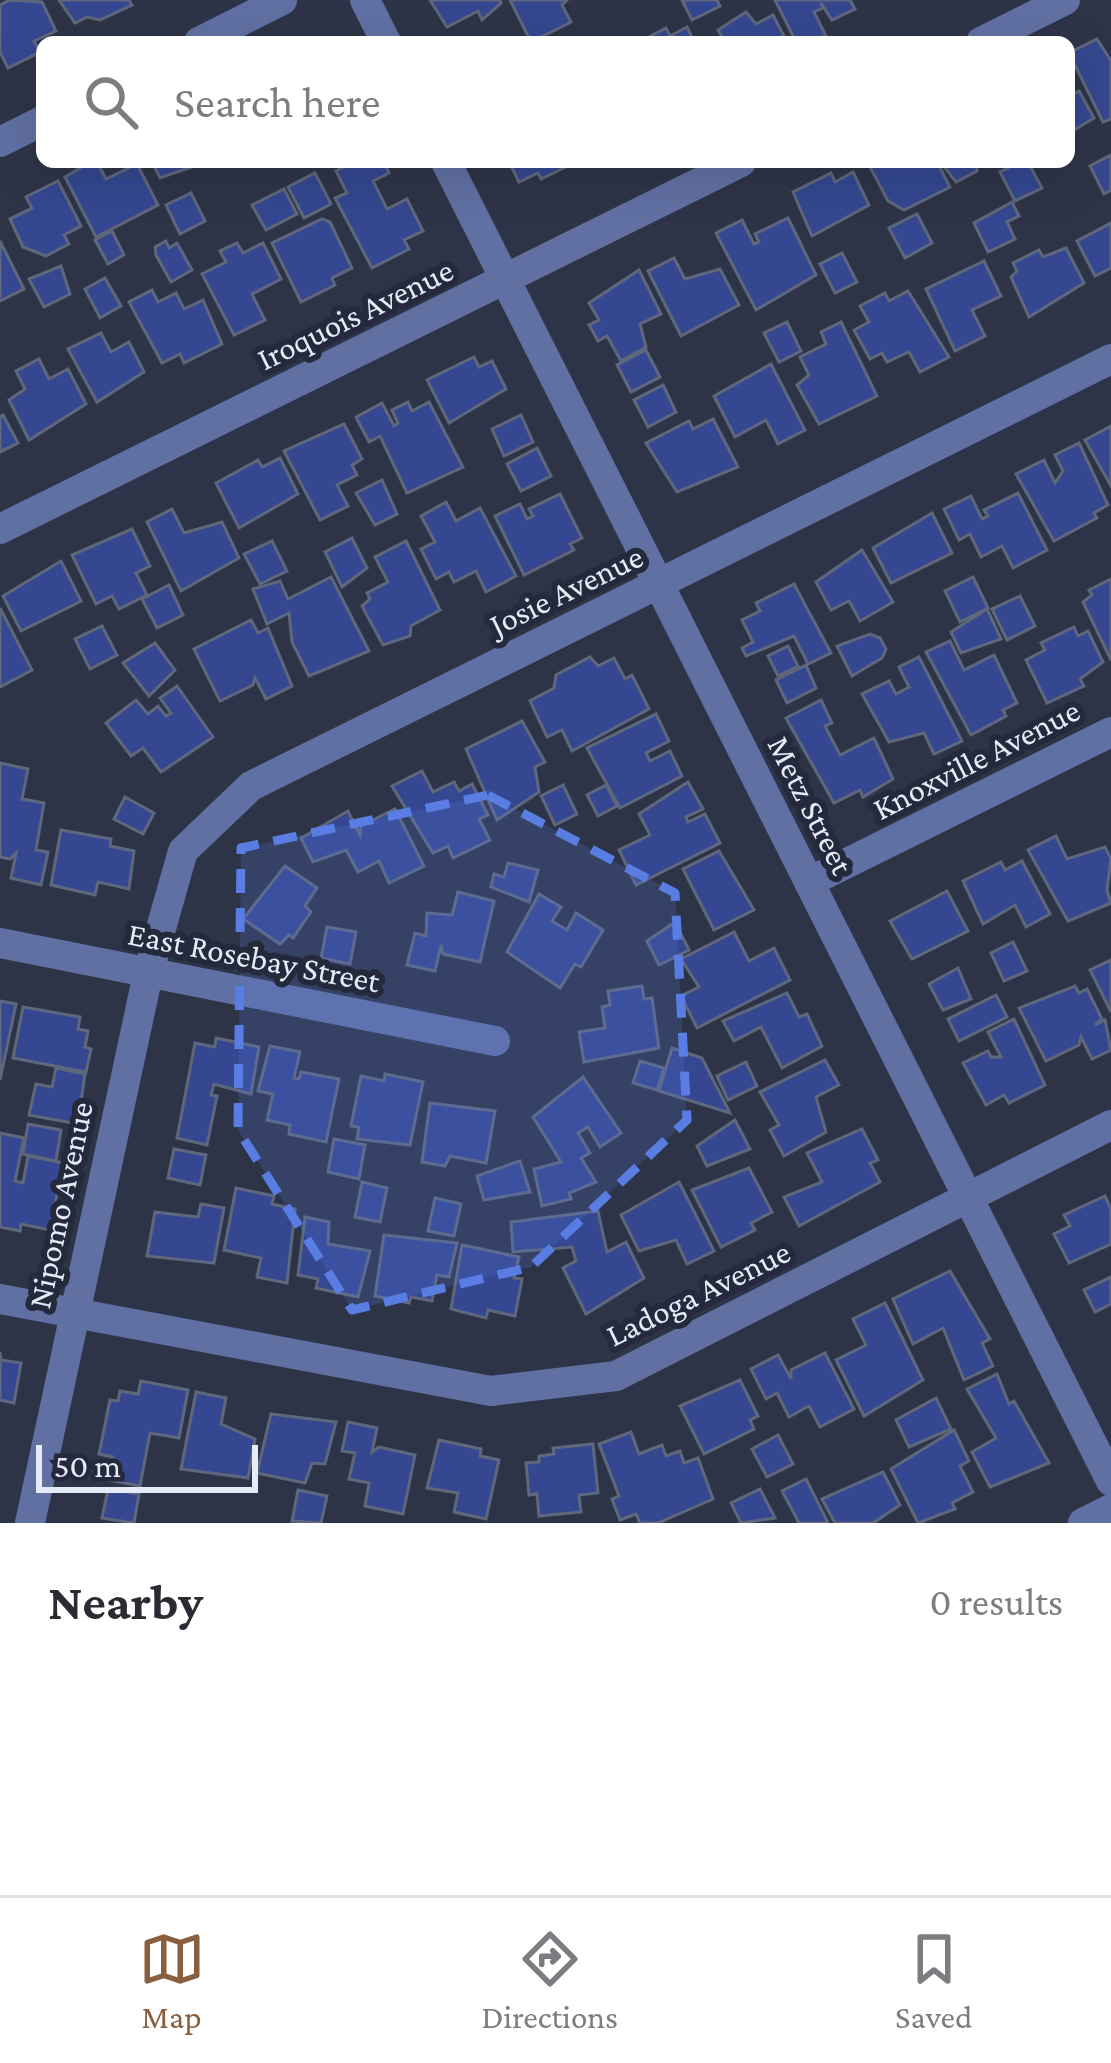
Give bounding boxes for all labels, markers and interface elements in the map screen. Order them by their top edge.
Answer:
search box [36,36,1075,168]
icon: search [78,69,144,135]
text: Search here [174,77,381,127]
street label: Iroquois Avenue [251,251,459,377]
street label: Josie Avenue [481,537,649,644]
street label: Knoxville Avenue [867,691,1085,827]
street label: Metz Street [760,730,862,881]
street label: East Rosebay Street [125,914,384,1000]
street label: Nipomo Avenue [20,1098,100,1312]
street label: Ladoga Avenue [600,1233,796,1353]
scale bar [36,1439,258,1492]
text: 50 m [54,1447,121,1484]
text: Nearby [48,1573,203,1630]
text: 0 results [929,1580,1063,1623]
tab: Map [139,1926,205,2035]
tab: Directions [482,1926,618,2035]
tab: Saved [895,1926,972,2035]

